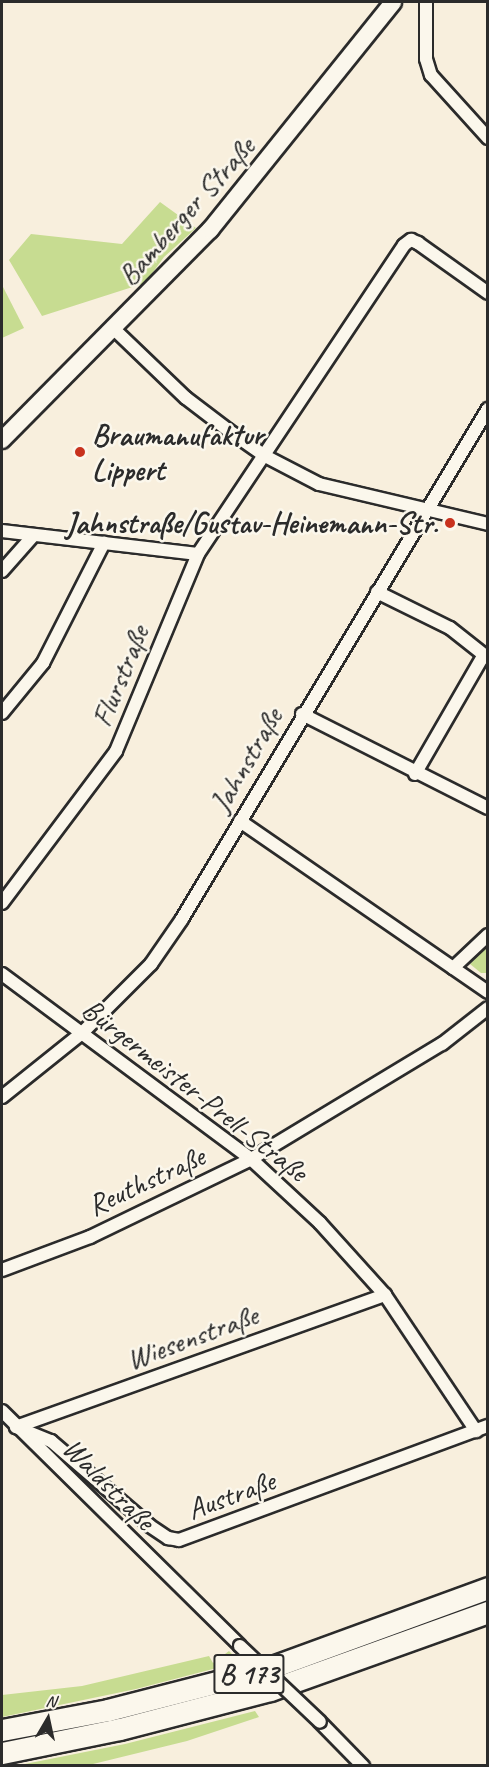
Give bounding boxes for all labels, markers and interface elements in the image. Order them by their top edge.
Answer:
street label: Bamberger Straße [110,129,262,293]
place label: Braumanufaktur Lippert [92,417,263,488]
marker: Braumanufaktur Lippert [73,445,87,459]
place label: Jahnstraße/Gustav-Heinemann-Str. [66,505,438,541]
marker: Jahnstraße/Gustav-Heinemann-Str. [443,516,457,530]
street label: Flurstraße [83,620,157,732]
street label: Jahnstraße [202,702,290,818]
street label: Bürgermeister-Prell-Straße [75,991,315,1189]
street label: Reuthstraße [82,1138,210,1224]
street label: Wiesenstraße [121,1297,263,1377]
street label: Waldstraße [55,1430,163,1538]
street label: Austraße [182,1463,280,1527]
road number: B 173 [213,1649,285,1699]
north arrow [18,1689,78,1749]
text: N [44,1691,57,1712]

